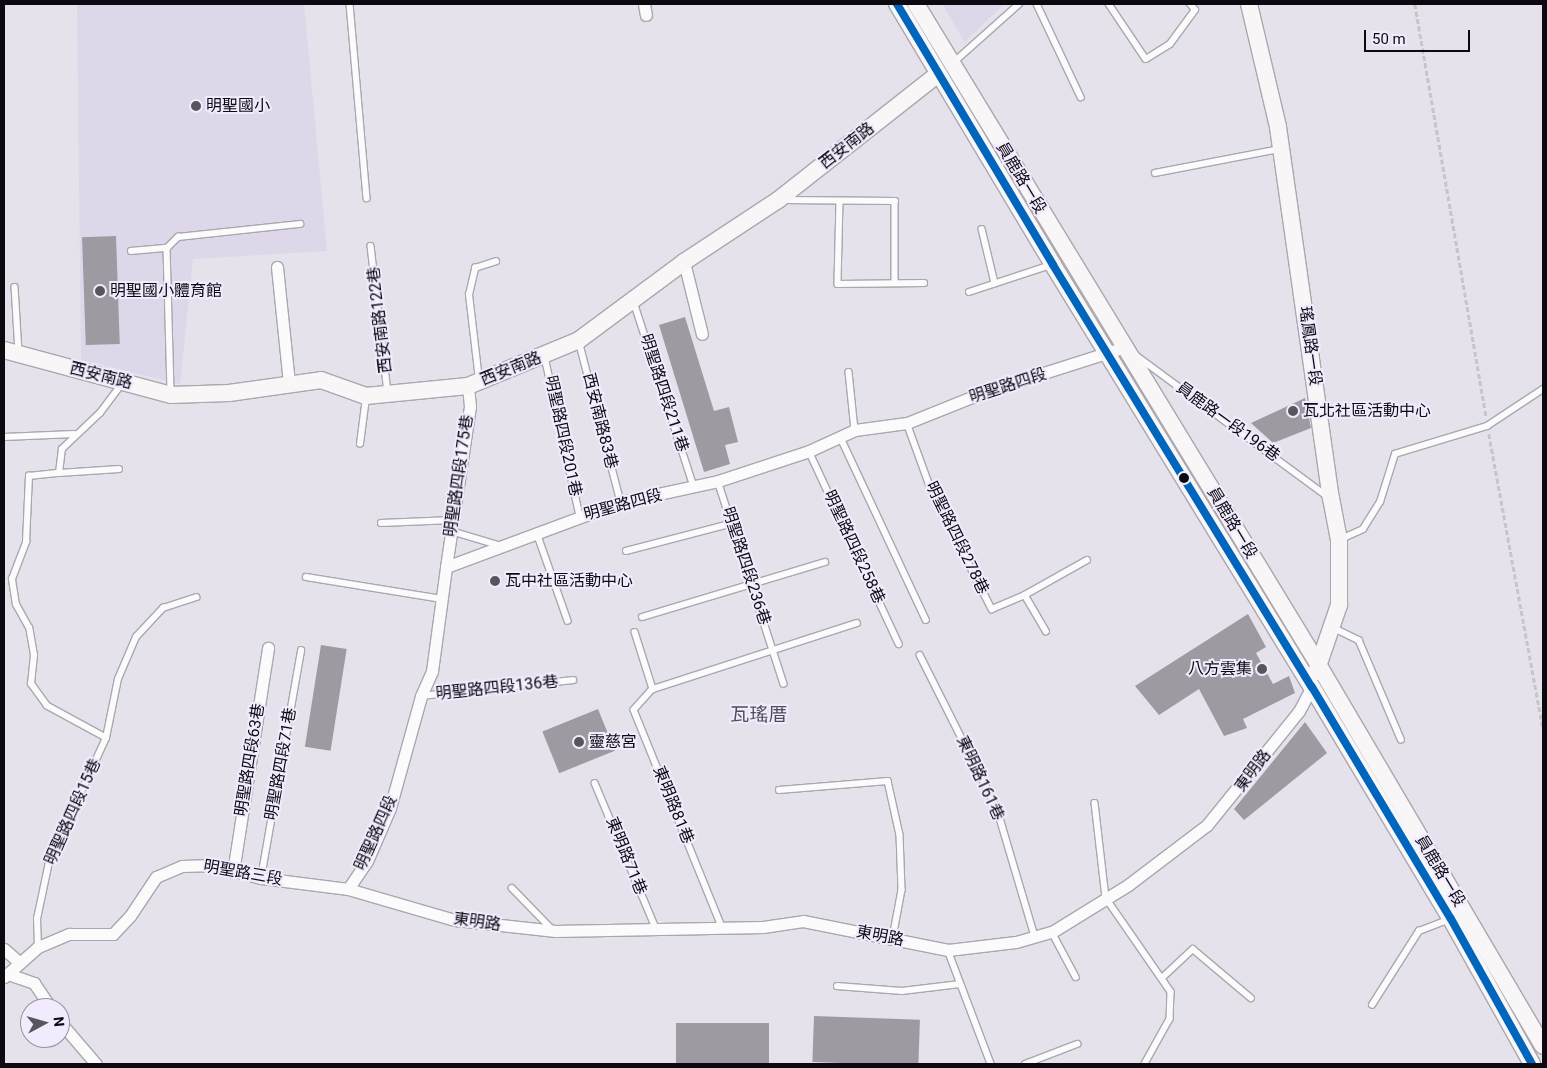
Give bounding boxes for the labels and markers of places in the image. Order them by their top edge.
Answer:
place label: 明聖國小 [206,96,270,116]
marker: 明聖國小 [190,100,202,112]
place label: 明聖國小體育館 [110,281,222,301]
marker: 明聖國小體育館 [94,285,106,297]
place label: 瓦北社區活動中心 [1303,401,1431,421]
marker: 瓦北社區活動中心 [1287,405,1299,417]
unlabelled marker [1179,473,1189,483]
place label: 瓦中社區活動中心 [505,571,633,591]
marker: 瓦中社區活動中心 [489,575,501,587]
place label: 八方雲集 [1188,659,1252,679]
marker: 八方雲集 [1256,663,1268,675]
place label: 靈慈宮 [589,732,637,752]
marker: 靈慈宮 [573,736,585,748]

